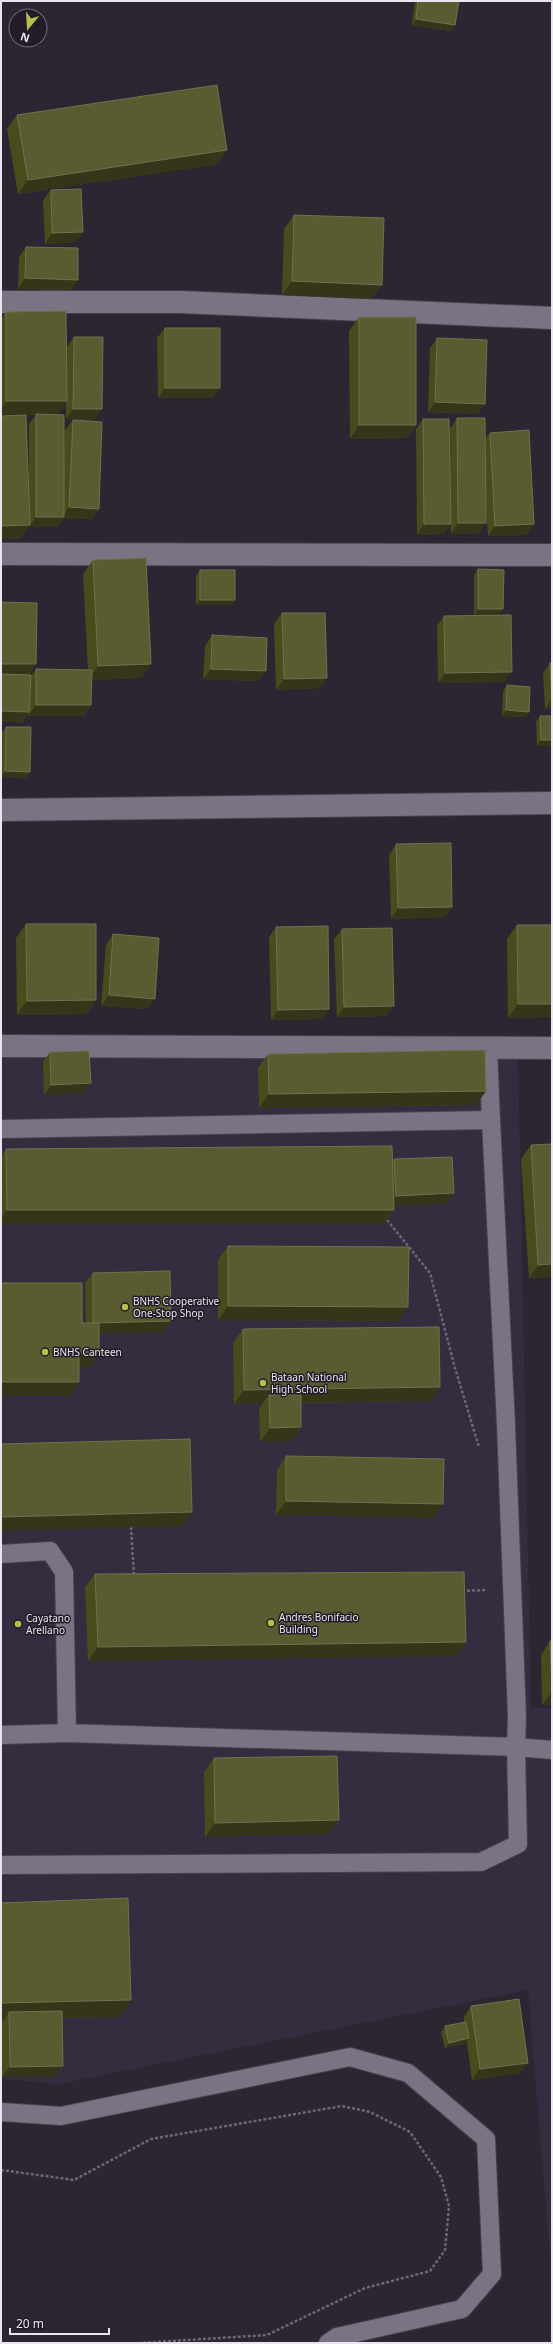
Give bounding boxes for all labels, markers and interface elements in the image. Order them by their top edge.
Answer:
north arrow [8,8,48,48]
text: N [18,29,31,47]
place label: BNHS Cooperative One-Stop Shop [133,1294,220,1320]
marker: BNHS Cooperative One-Stop Shop [120,1302,130,1312]
place label: BNHS Canteen [53,1345,122,1359]
marker: BNHS Canteen [40,1347,50,1357]
place label: Bataan National High School [271,1370,347,1396]
marker: Bataan National High School [258,1378,268,1388]
place label: Andres Bonifacio Building [279,1610,358,1636]
place label: Cayatano Arellano [26,1611,70,1637]
marker: Andres Bonifacio Building [266,1618,276,1628]
marker: Cayatano Arellano [13,1619,23,1629]
scale bar [10,2310,109,2336]
text: 20 m [16,2315,44,2332]

